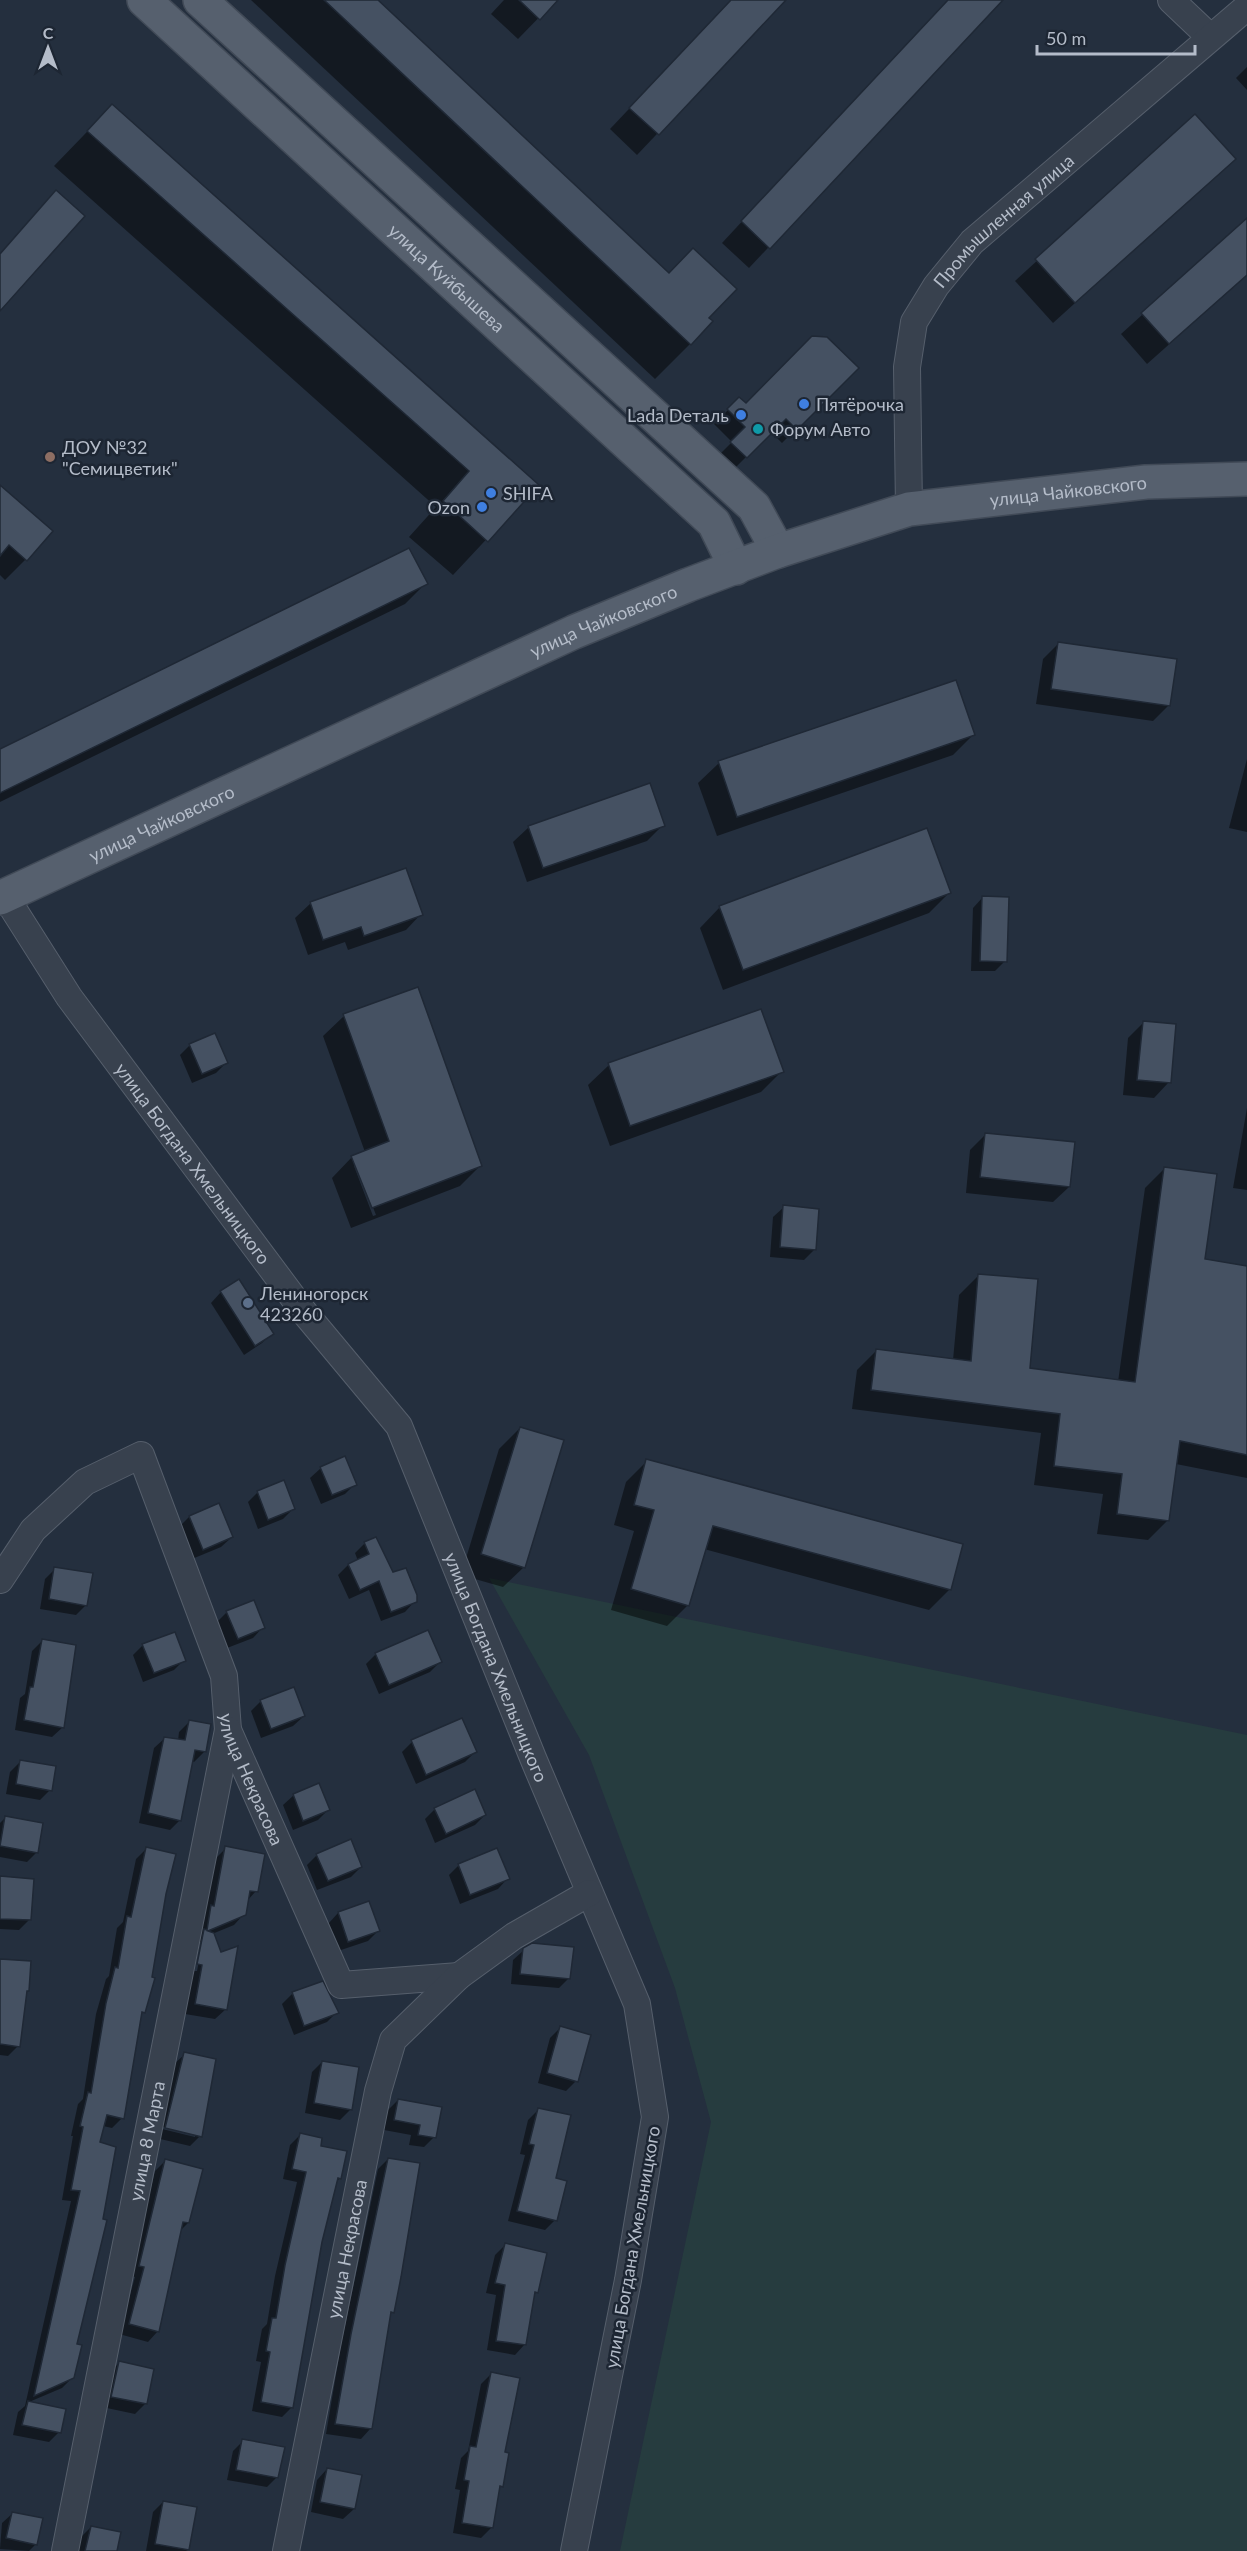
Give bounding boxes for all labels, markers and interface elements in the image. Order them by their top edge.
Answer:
north arrow [18,18,78,78]
scale bar [1037,18,1194,56]
text: С [43,23,54,42]
text: 50 m [1046,27,1086,49]
street label: Промышленная улица [928,149,1078,292]
street label: улица Куйбышева [384,219,510,337]
place label: Пятёрочка [816,393,904,415]
marker: Пятёрочка [797,397,811,411]
place label: Lada Dеталь [627,404,729,426]
marker: Lada Dеталь [734,408,748,422]
place label: Форум Авто [770,418,870,440]
marker: Форум Авто [751,422,765,436]
place label: ДОУ №32 "Семицветик" [62,436,178,479]
marker: ДОУ №32 "Семицветик" [43,450,57,464]
street label: улица Чайковского [989,471,1148,511]
place label: SHIFA [503,482,554,504]
marker: SHIFA [484,486,498,500]
place label: Ozon [428,496,470,518]
marker: Ozon [475,500,489,514]
street label: улица Чайковского [526,580,680,662]
street label: улица Чайковского [85,780,238,866]
street label: улица Богдана Хмельницкого [111,1058,275,1268]
place label: Лениногорск 423260 [259,1282,369,1325]
marker: Лениногорск 423260 [241,1296,255,1310]
street label: улица Богдана Хмельницкого [440,1549,553,1785]
street label: улица Некрасова [216,1712,289,1849]
street label: улица 8 Марта [124,2079,169,2203]
street label: улица Богдана Хмельницкого [600,2124,664,2370]
street label: улица Некрасова [322,2177,371,2321]

